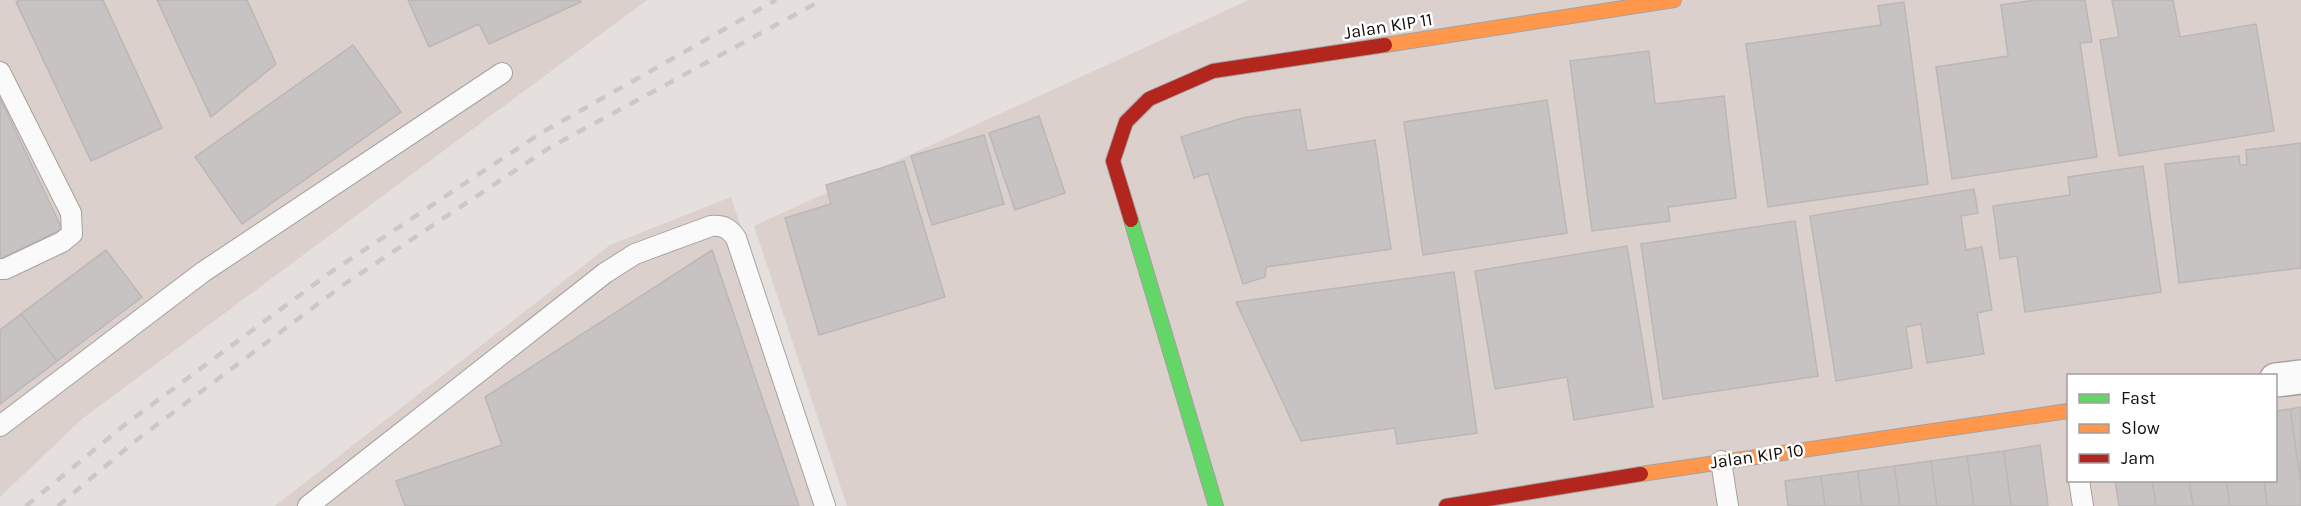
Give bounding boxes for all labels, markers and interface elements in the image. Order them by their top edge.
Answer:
street label: Jalan KIP 11 [1342,8,1434,44]
legend [2067,374,2277,482]
text: Fast [2121,387,2156,409]
text: Slow [2121,417,2160,439]
street label: Jalan KIP 10 [1709,439,1805,473]
text: Jam [2121,447,2155,469]

